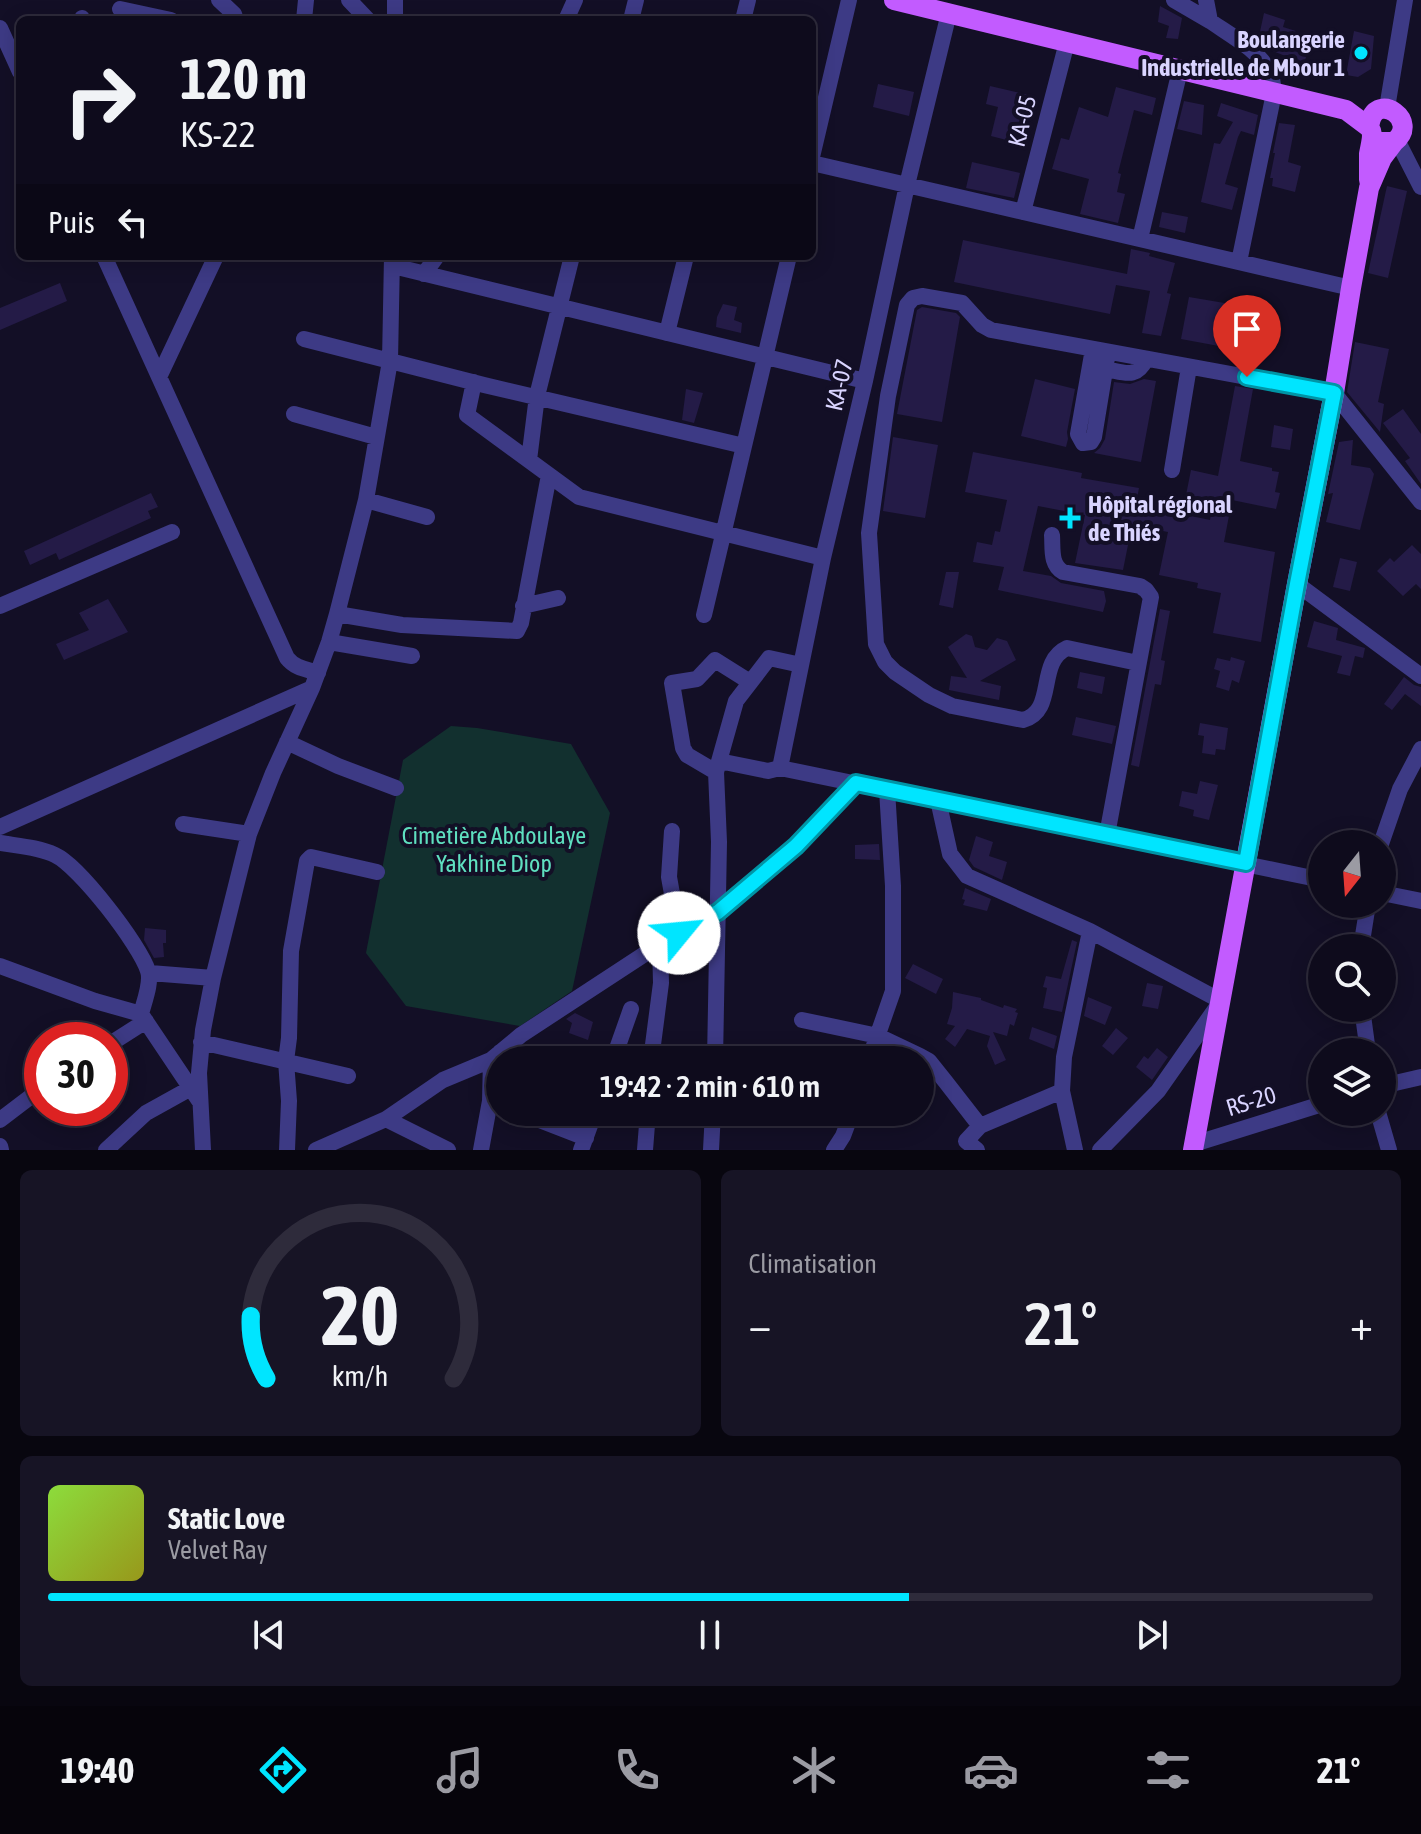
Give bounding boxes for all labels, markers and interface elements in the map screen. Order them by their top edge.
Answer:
place label: Boulangerie Industrielle de Mbour 1 [1141,26,1345,81]
marker: Boulangerie Industrielle de Mbour 1 [1352,44,1370,62]
text: 120 m [180,47,307,111]
icon: right [48,48,152,152]
street label: KA-05 [1003,92,1041,150]
text: KS-22 [180,113,256,155]
icon: left [111,200,155,244]
text: Puis [48,205,95,239]
pin [1213,295,1281,377]
icon: arrive [1225,307,1269,351]
street label: KA-07 [820,357,858,413]
place label: Hôpital régional de Thiés [1088,491,1233,546]
marker: Hôpital régional de Thiés [1059,507,1081,529]
park label: Cimetière Abdoulaye Yakhine Diop [402,822,586,877]
north arrow [1308,830,1396,918]
map controls [1308,830,1396,1126]
position arrow [637,891,721,975]
button: search [1308,934,1396,1022]
speed limit sign: 30 [24,1022,128,1126]
button: layers [1308,1038,1396,1126]
text: 19:42 · 2 min · 610 m [600,1069,820,1103]
street label: RS-20 [1223,1081,1279,1121]
text: Climatisation [749,1249,877,1279]
text: 20 [321,1267,399,1363]
text: 21° [1024,1289,1097,1358]
text: − [749,1299,771,1349]
text: + [1350,1299,1373,1349]
text: km/h [332,1359,389,1392]
text: Static Love [168,1501,285,1535]
text: Velvet Ray [168,1535,268,1565]
icon: previous [247,1613,291,1657]
icon: pause [688,1613,732,1657]
icon: next [1130,1613,1174,1657]
icon: directions [255,1742,311,1798]
icon: music [432,1742,488,1798]
icon: phone [609,1742,665,1798]
icon: climate [786,1742,842,1798]
icon: car [963,1742,1019,1798]
icon: filters [1140,1742,1196,1798]
text: 19:40 [60,1749,135,1791]
text: 21° [1317,1749,1361,1791]

